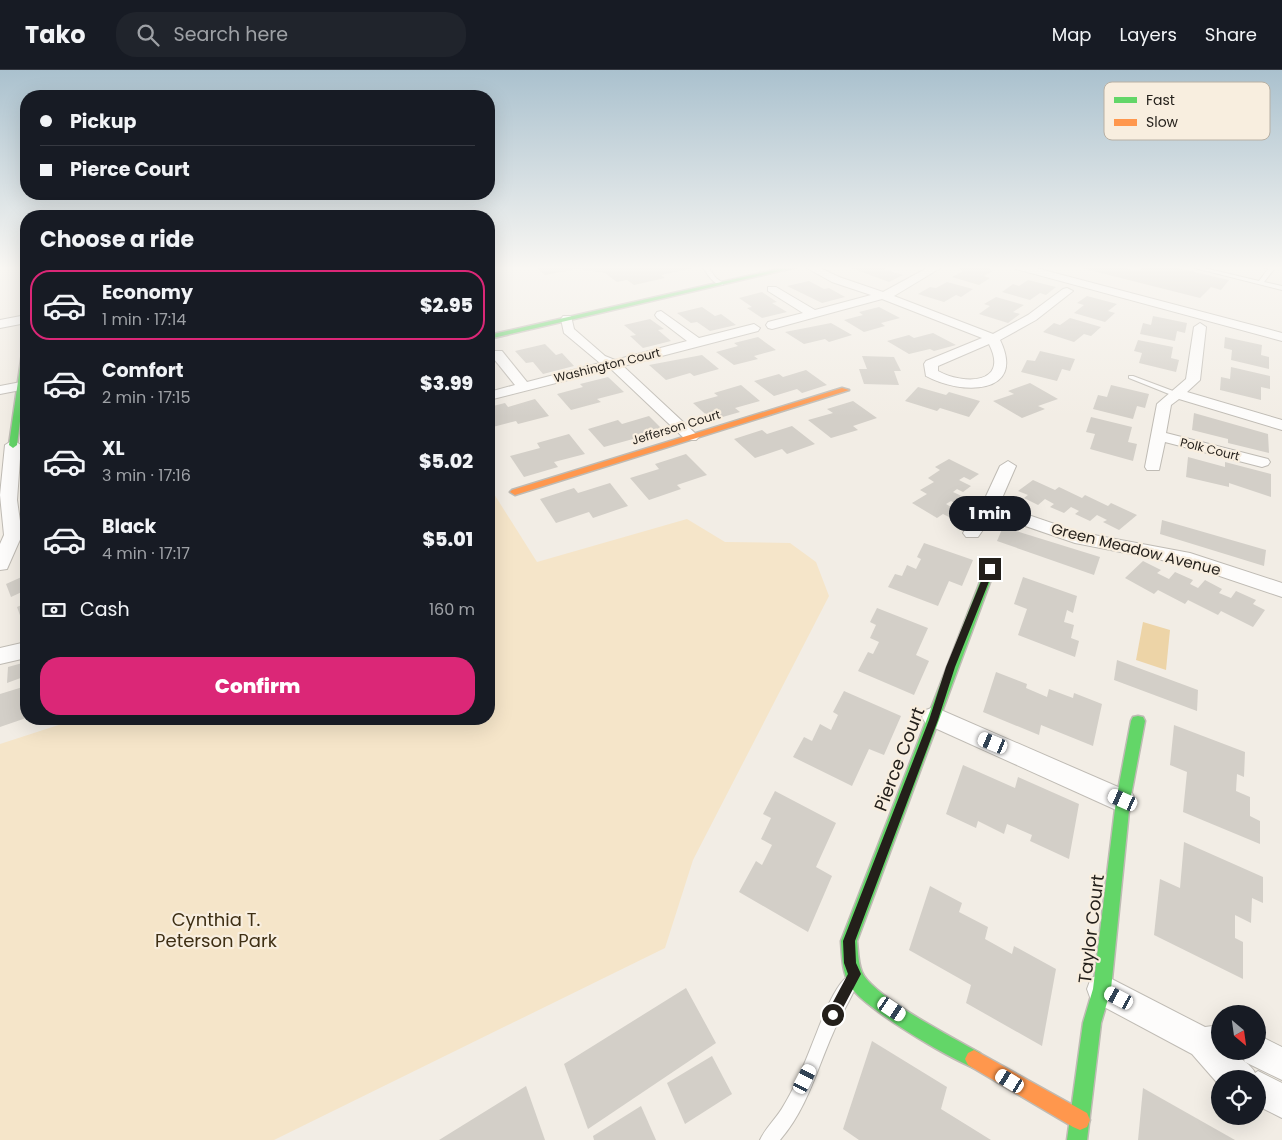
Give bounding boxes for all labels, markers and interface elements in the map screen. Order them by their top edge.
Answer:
search box [116,12,466,57]
text: Tako [25,18,86,51]
icon: search [134,21,162,49]
text: Search here [174,21,288,48]
text: Map [1052,22,1092,47]
text: Layers [1120,22,1177,47]
text: Share [1205,22,1257,47]
legend [1104,82,1270,140]
text: Fast [1146,90,1175,110]
text: Pickup [70,108,136,135]
text: Slow [1146,112,1179,132]
text: Pierce Court [70,156,190,183]
text: Choose a ride [40,224,194,255]
text: Economy [102,279,193,306]
icon: car [42,283,87,328]
text: $2.95 [420,292,473,319]
text: 1 min · 17:14 [102,308,186,331]
street label: Washington Court [552,344,662,386]
text: Comfort [102,357,184,384]
icon: car [42,361,87,406]
text: $3.99 [420,370,473,397]
text: 2 min · 17:15 [102,386,191,409]
street label: Jefferson Court [630,405,722,449]
street label: Polk Court [1179,433,1241,465]
text: XL [102,435,125,462]
icon: car [42,439,87,484]
text: $5.02 [419,448,473,475]
text: 3 min · 17:16 [102,464,191,487]
callout: 1 min [949,496,1031,532]
text: 1 min [969,502,1011,525]
text: Black [102,513,156,540]
icon: car [42,517,87,562]
street label: Green Meadow Avenue [1049,518,1223,580]
text: $5.01 [422,526,473,553]
text: 4 min · 17:17 [102,542,190,565]
route end [979,558,1001,580]
icon: cash [40,596,68,624]
text: Cash [80,596,130,623]
text: 160 m [429,598,475,621]
button: Confirm [40,657,475,715]
street label: Pierce Court [868,703,930,815]
car [976,730,1009,756]
car [1106,787,1139,813]
street label: Taylor Court [1072,873,1110,985]
park label: Cynthia T. Peterson Park [155,907,278,953]
car [1102,984,1135,1012]
car [875,994,908,1024]
route start [822,1004,844,1026]
north arrow [1211,1005,1266,1060]
map controls [1211,1005,1266,1125]
car [791,1062,818,1096]
car [993,1067,1026,1095]
button: locate [1211,1070,1266,1125]

